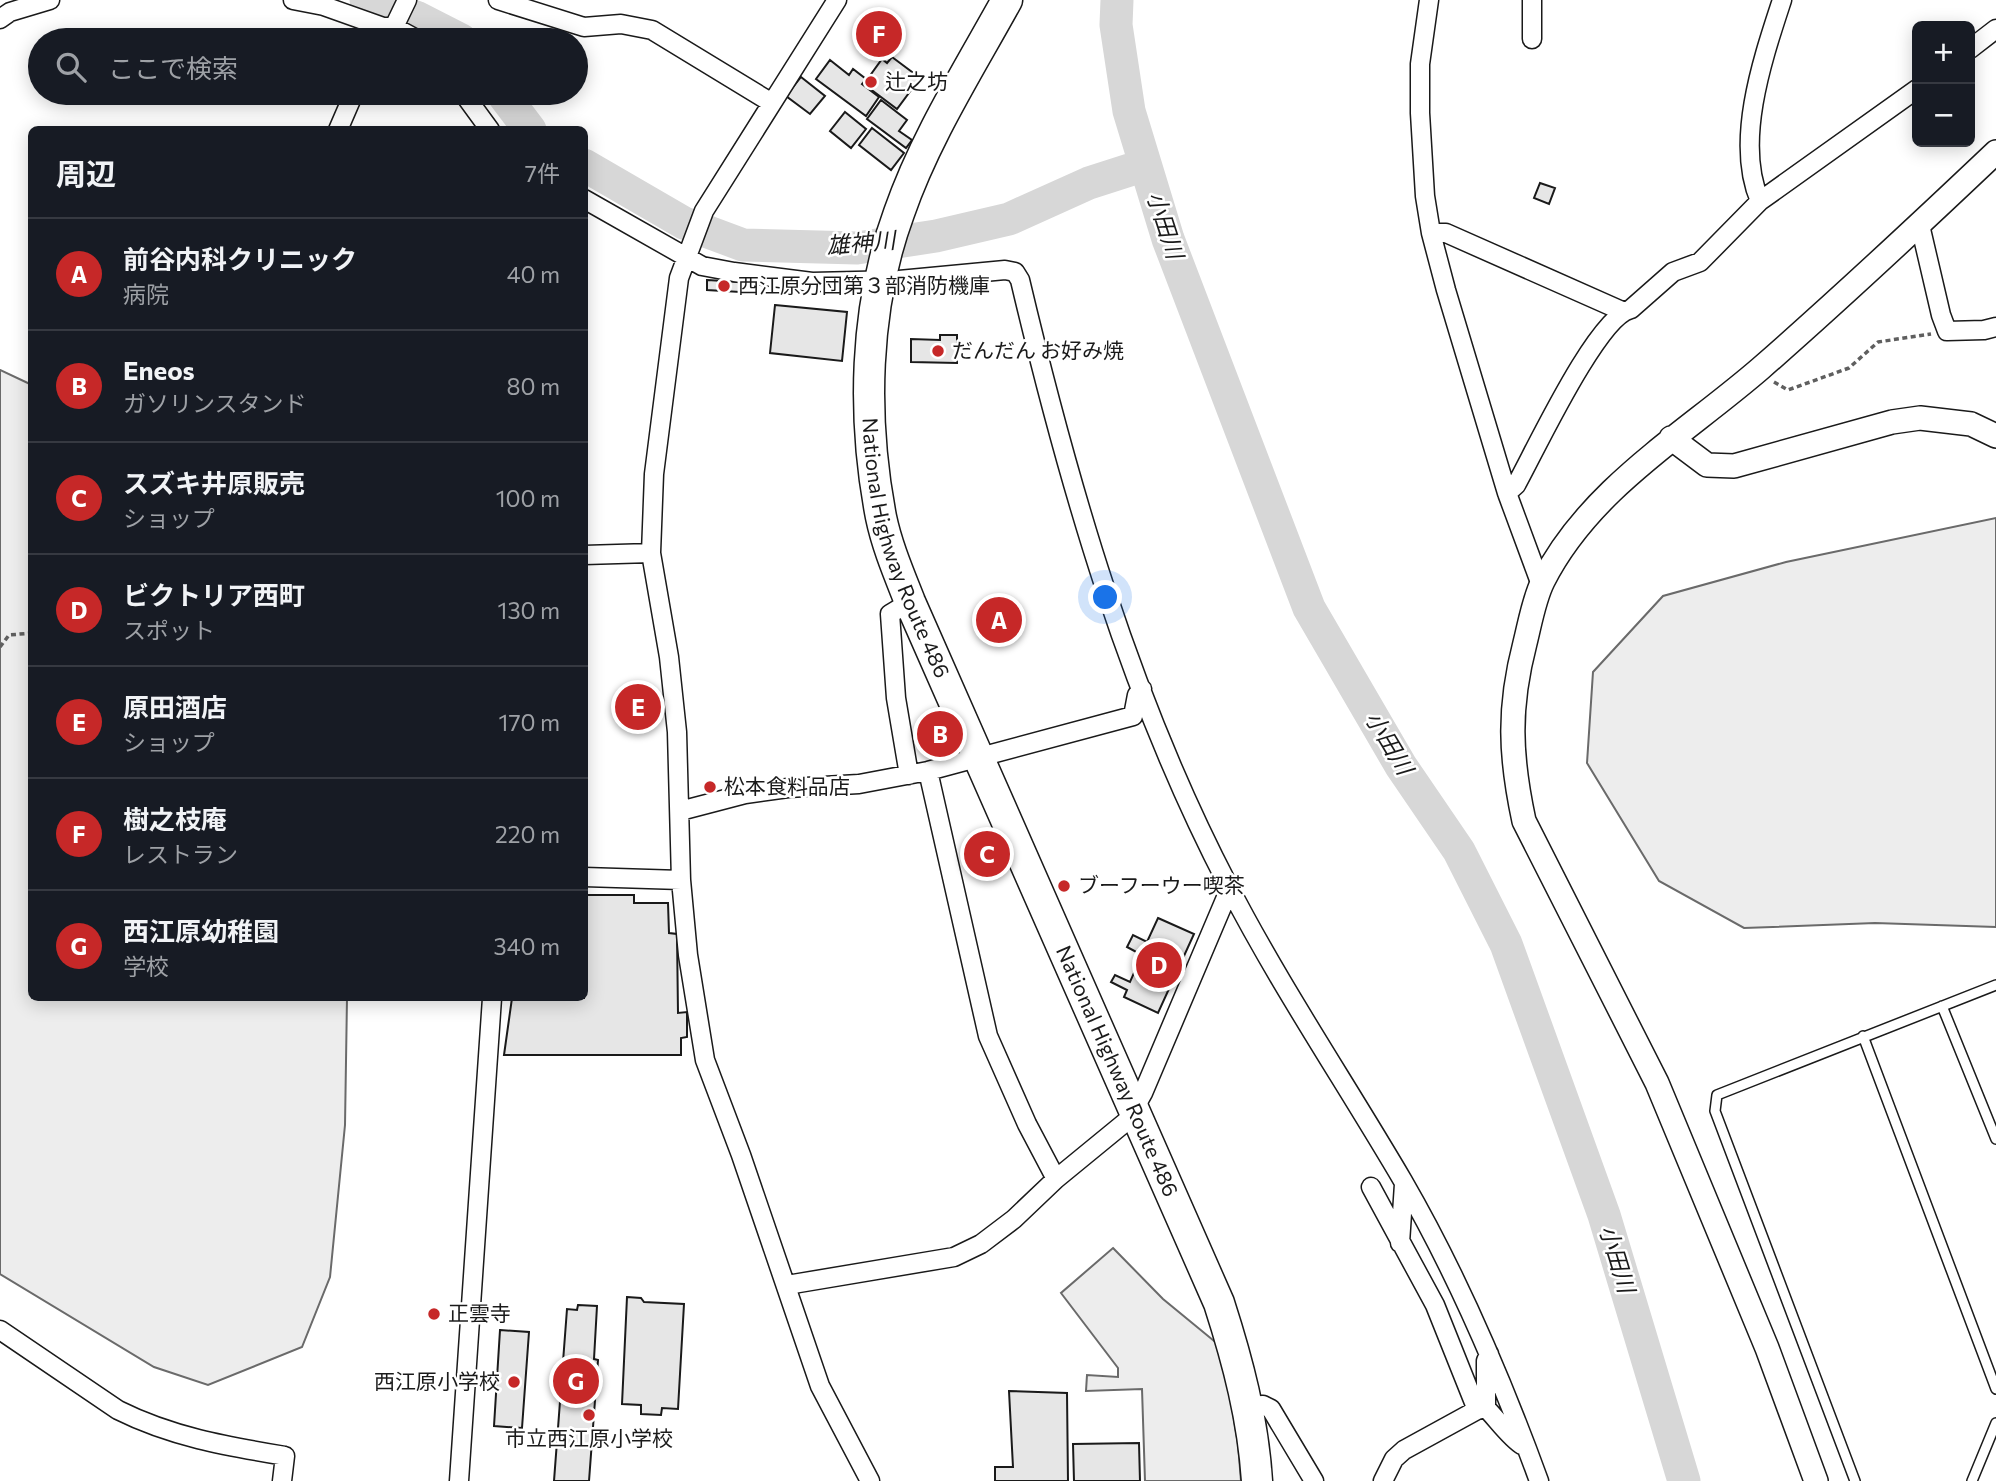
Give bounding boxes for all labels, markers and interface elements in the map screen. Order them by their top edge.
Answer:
pin: F [856,8,902,60]
map controls [1912,21,1975,147]
button: + [1912,21,1975,84]
search box [28,28,588,105]
icon: search [52,48,90,86]
text: ここで検索 [108,52,238,83]
place label: 辻之坊 [885,68,948,93]
marker: 辻之坊 [863,74,879,90]
button: − [1912,84,1975,147]
text: 周辺 [56,154,116,191]
text: 7件 [525,159,560,187]
water label: 小田川 [1142,188,1191,265]
water label: 雄神川 [825,225,899,259]
text: 前谷内科クリニック [123,243,357,274]
text: A [71,260,87,288]
text: 40 m [507,260,560,288]
place label: 西江原分団第３部消防機庫 [738,272,990,297]
marker: 西江原分団第３部消防機庫 [716,278,732,294]
text: 病院 [123,280,169,308]
place label: だんだん お好み焼 [952,337,1124,362]
marker: だんだん お好み焼 [930,343,946,359]
text: Eneos [123,354,195,385]
text: B [71,372,87,400]
text: 80 m [507,372,560,400]
text: ガソリンスタンド [123,389,307,417]
street label: National Highway Route 486 [858,417,956,681]
text: スズキ井原販売 [123,467,305,498]
text: C [71,484,87,512]
text: 100 m [496,484,560,512]
text: ショップ [123,504,215,532]
text: ビクトリア西町 [123,579,305,610]
your location [1088,580,1122,614]
pin: A [976,594,1022,646]
text: D [71,596,87,624]
text: 130 m [498,596,560,624]
text: スポット [123,616,215,644]
pin: E [615,681,661,733]
text: 原田酒店 [123,691,227,722]
water label: 小田川 [1360,706,1421,782]
text: E [72,708,86,736]
text: 170 m [499,708,560,736]
pin: B [917,708,963,760]
text: ショップ [123,728,215,756]
place label: 松本食料品店 [724,773,850,798]
marker: 松本食料品店 [702,779,718,795]
text: 樹之枝庵 [123,803,227,834]
text: F [72,820,86,848]
text: 220 m [495,820,560,848]
pin: C [964,828,1010,880]
text: レストラン [123,840,238,868]
place label: ブーフーウー喫茶 [1078,872,1245,897]
marker: ブーフーウー喫茶 [1056,878,1072,894]
text: 西江原幼稚園 [123,915,279,946]
text: G [71,932,87,960]
text: 340 m [494,932,560,960]
pin: D [1136,939,1182,991]
street label: National Highway Route 486 [1052,941,1184,1200]
text: 学校 [123,952,169,980]
water label: 小田川 [1594,1222,1642,1299]
place label: 正雲寺 [448,1300,511,1325]
marker: 正雲寺 [426,1306,442,1322]
pin: G [553,1355,599,1407]
place label: 西江原小学校 [374,1368,500,1393]
marker: 西江原小学校 [506,1374,522,1390]
marker: 市立西江原小学校 [581,1407,597,1423]
place label: 市立西江原小学校 [505,1425,673,1450]

